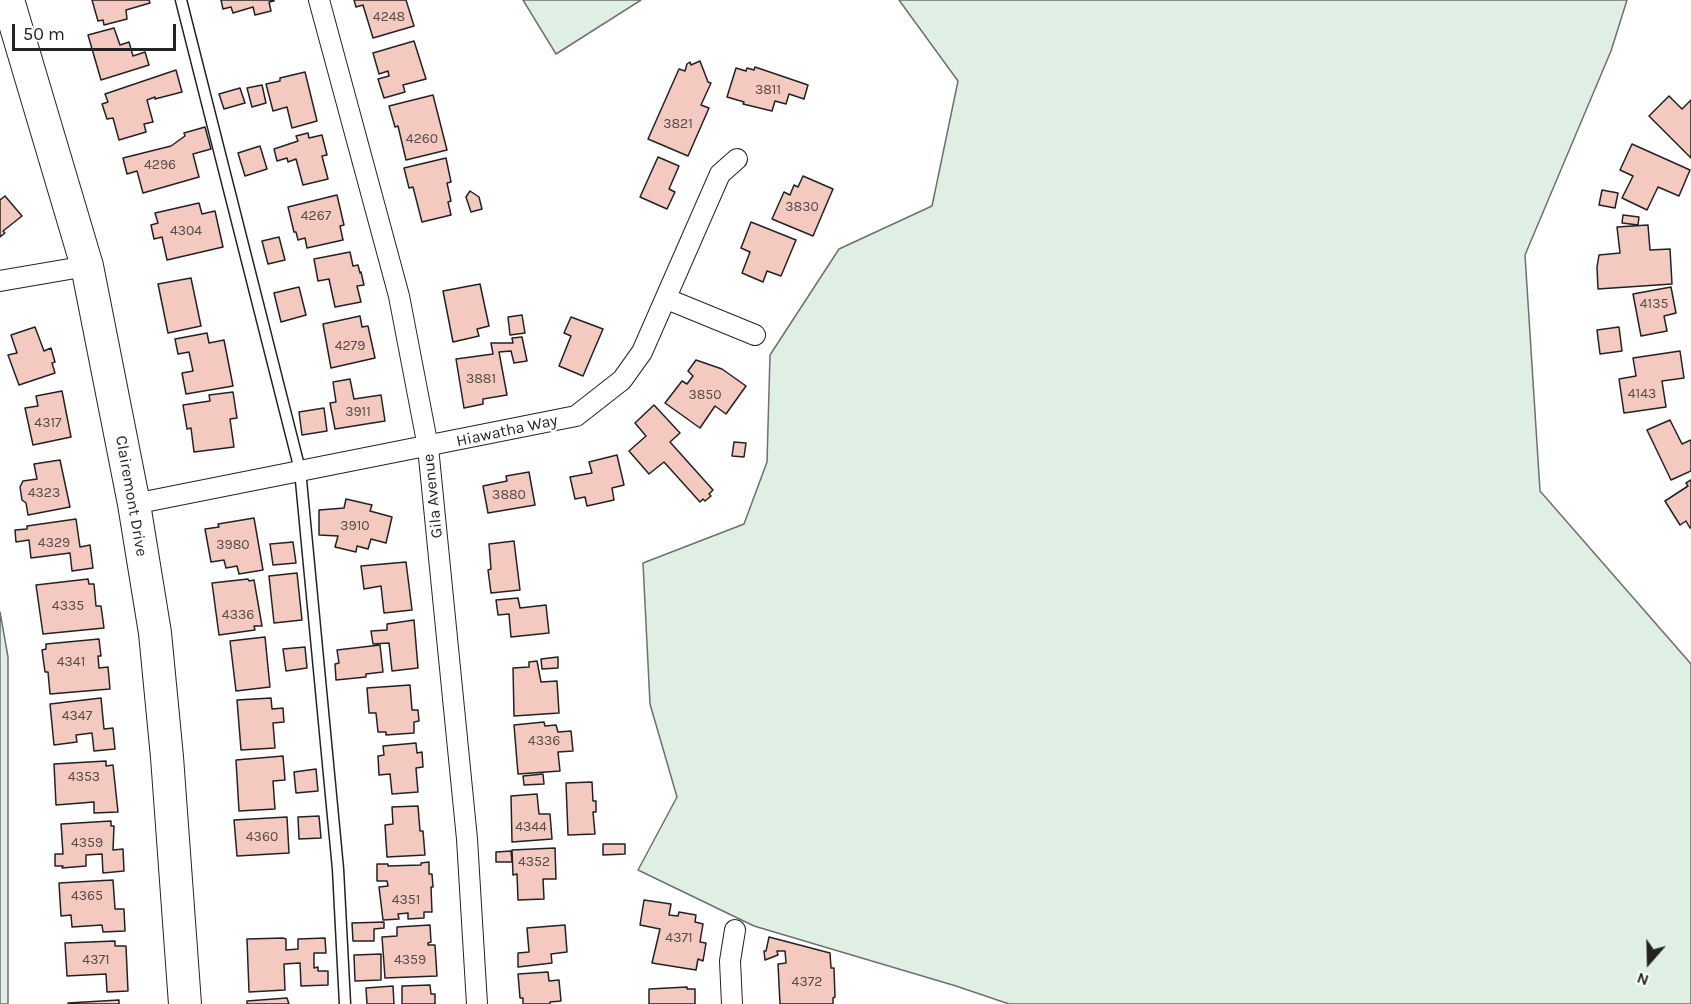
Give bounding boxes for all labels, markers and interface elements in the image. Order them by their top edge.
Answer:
house number: 4248 [373,9,405,25]
scale bar [15,12,178,50]
text: 50 m [23,23,65,45]
house number: 3811 [755,82,781,98]
house number: 3821 [663,116,693,132]
house number: 4260 [406,131,438,147]
house number: 4296 [144,157,176,173]
house number: 3830 [785,199,819,215]
house number: 4267 [301,208,331,224]
house number: 4304 [170,223,202,239]
house number: 4135 [1640,296,1668,312]
house number: 4279 [335,338,365,354]
house number: 3881 [466,371,496,387]
house number: 4143 [1628,386,1656,402]
house number: 3850 [688,387,722,403]
house number: 3911 [345,404,371,420]
street label: Hiawatha Way [455,411,559,451]
house number: 4317 [34,415,62,431]
street label: Clairemont Drive [111,434,151,558]
street label: Gila Avenue [419,453,447,539]
house number: 4323 [28,485,60,501]
house number: 3880 [492,487,526,503]
house number: 3910 [340,518,370,534]
house number: 4329 [38,535,70,551]
house number: 3980 [216,537,250,553]
house number: 4335 [52,598,84,614]
house number: 4336 [222,607,254,623]
house number: 4341 [57,654,85,670]
house number: 4347 [62,708,92,724]
house number: 4336 [528,733,560,749]
house number: 4353 [68,769,100,785]
house number: 4344 [515,819,547,835]
house number: 4360 [246,829,278,845]
house number: 4359 [71,835,103,851]
house number: 4352 [518,854,550,870]
house number: 4365 [71,888,103,904]
house number: 4351 [392,892,420,908]
house number: 4371 [665,930,693,946]
north arrow [1619,932,1679,992]
house number: 4371 [82,952,110,968]
house number: 4359 [394,952,426,968]
text: N [1634,968,1651,990]
house number: 4372 [792,974,822,990]

